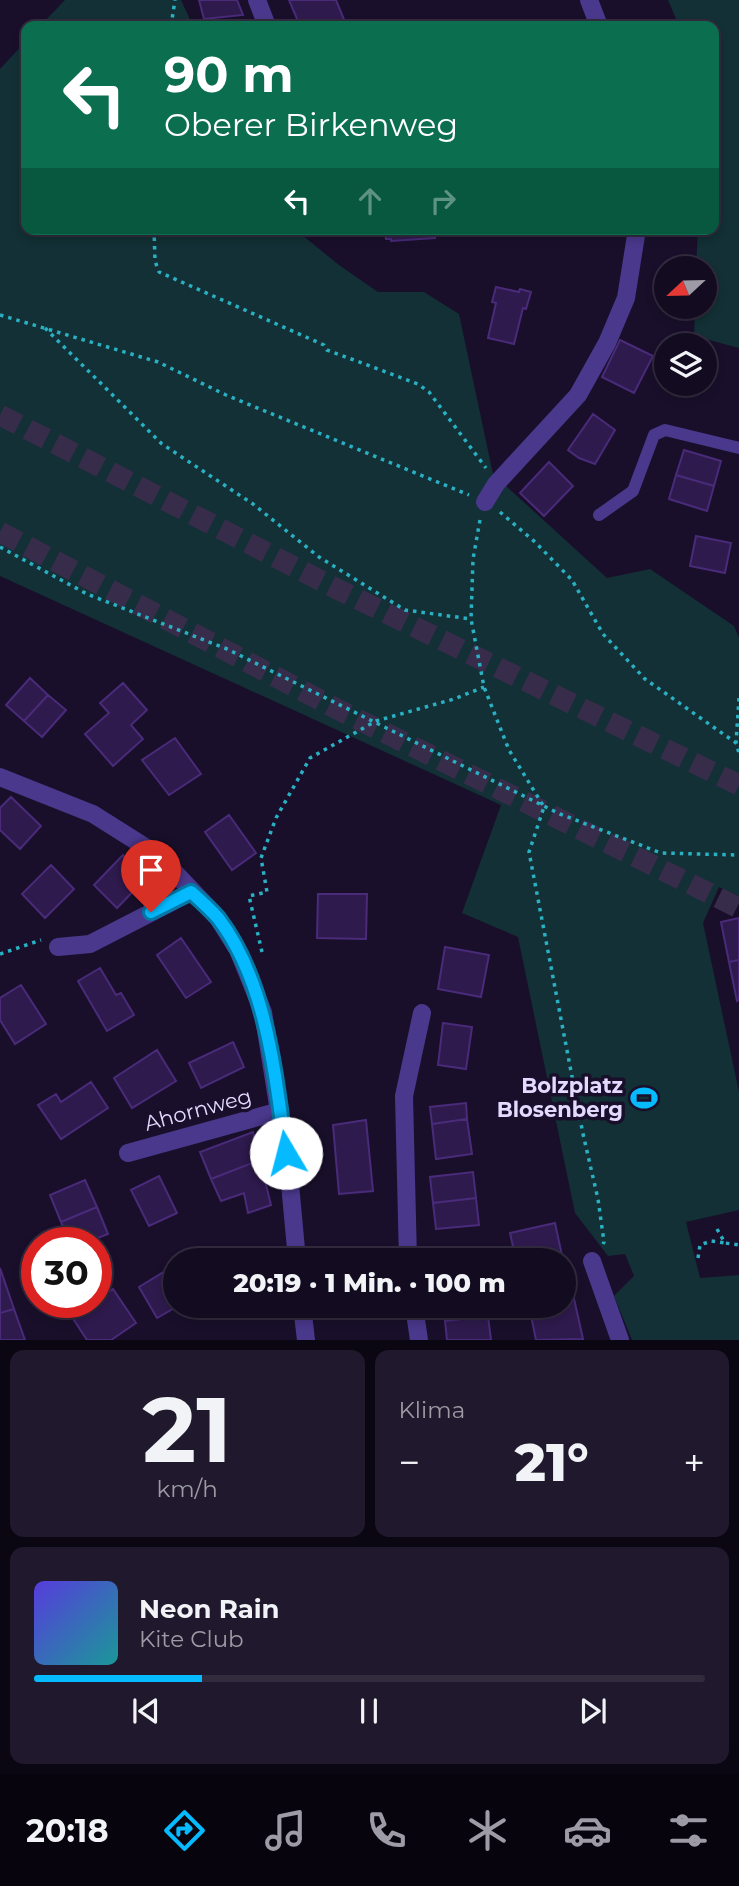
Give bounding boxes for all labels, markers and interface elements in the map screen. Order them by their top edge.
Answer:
text: 90 m [164,45,294,104]
icon: left [49,49,140,140]
text: Oberer Birkenweg [164,105,458,144]
icon: left [278,182,316,220]
icon: ahead [351,182,389,220]
icon: right [424,182,462,220]
north arrow [654,256,718,318]
map controls [654,256,717,396]
button: layers [654,333,717,396]
pin [121,840,181,912]
icon: arrive [132,851,170,889]
place label: Bolzplatz Blosenberg [497,1073,623,1122]
street label: Ahornweg [142,1083,254,1136]
sports icon: Bolzplatz Blosenberg [629,1083,659,1113]
position arrow [249,1116,323,1190]
speed limit sign: 30 [21,1227,112,1318]
text: 20:19 · 1 Min. · 100 m [233,1267,506,1299]
text: 21 [143,1374,232,1485]
text: Klima [399,1396,465,1424]
text: 21° [515,1431,589,1494]
text: − [399,1439,420,1486]
text: + [683,1439,705,1486]
text: km/h [157,1475,218,1503]
text: Neon Rain [139,1593,280,1625]
text: Kite Club [139,1625,244,1653]
icon: previous [127,1692,165,1730]
icon: pause [350,1692,388,1730]
icon: next [574,1692,612,1730]
icon: directions [160,1806,209,1855]
icon: music [261,1806,310,1855]
icon: phone [362,1806,411,1855]
icon: climate [463,1806,512,1855]
icon: car [563,1806,612,1855]
icon: filters [664,1806,713,1855]
text: 20:18 [26,1811,109,1850]

